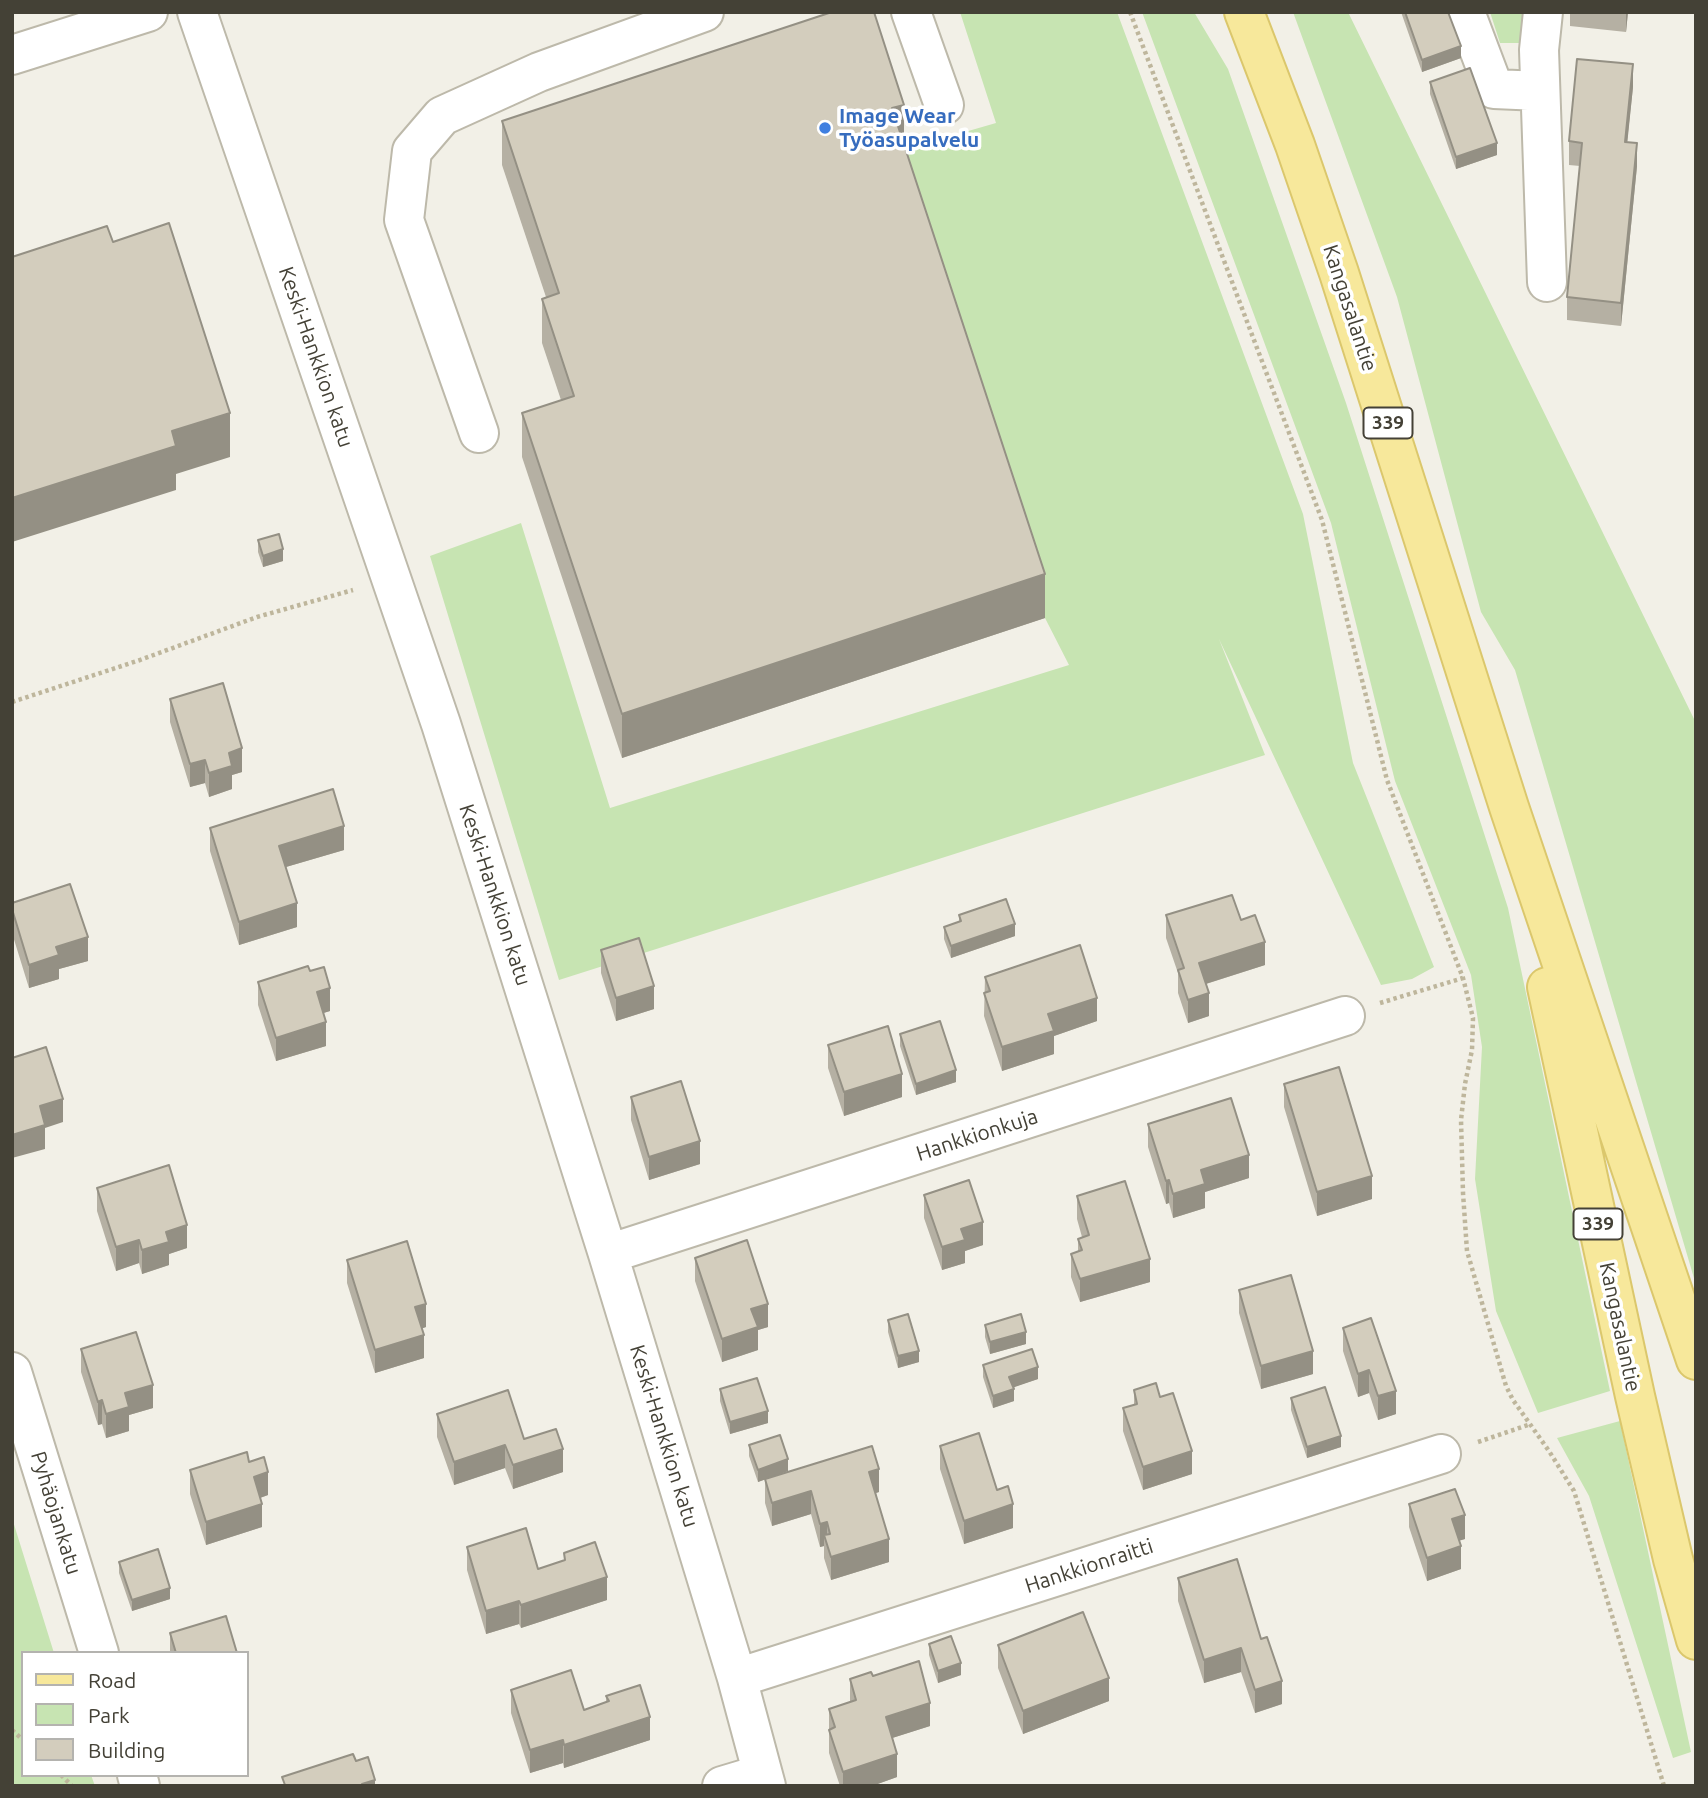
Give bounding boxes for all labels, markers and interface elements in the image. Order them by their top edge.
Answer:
place label: Image Wear Työasupalvelu [839,103,979,153]
marker: Image Wear Työasupalvelu [817,120,833,136]
street label: Kangasalantie [1318,242,1382,374]
street label: Keski-Hankkion katu [273,263,359,451]
road number: 339 [1364,408,1412,438]
street label: Keski-Hankkion katu [454,801,536,989]
street label: Hankkionkuja [913,1103,1041,1167]
road number: 339 [1574,1208,1622,1240]
street label: Kangasalantie [1594,1260,1646,1394]
street label: Keski-Hankkion katu [624,1342,704,1530]
street label: Pyhäojankatu [25,1448,87,1578]
street label: Hankkionraitti [1022,1533,1156,1599]
legend [21,1651,248,1777]
text: Road [88,1668,136,1692]
text: Park [88,1703,130,1727]
text: Building [88,1738,165,1762]

